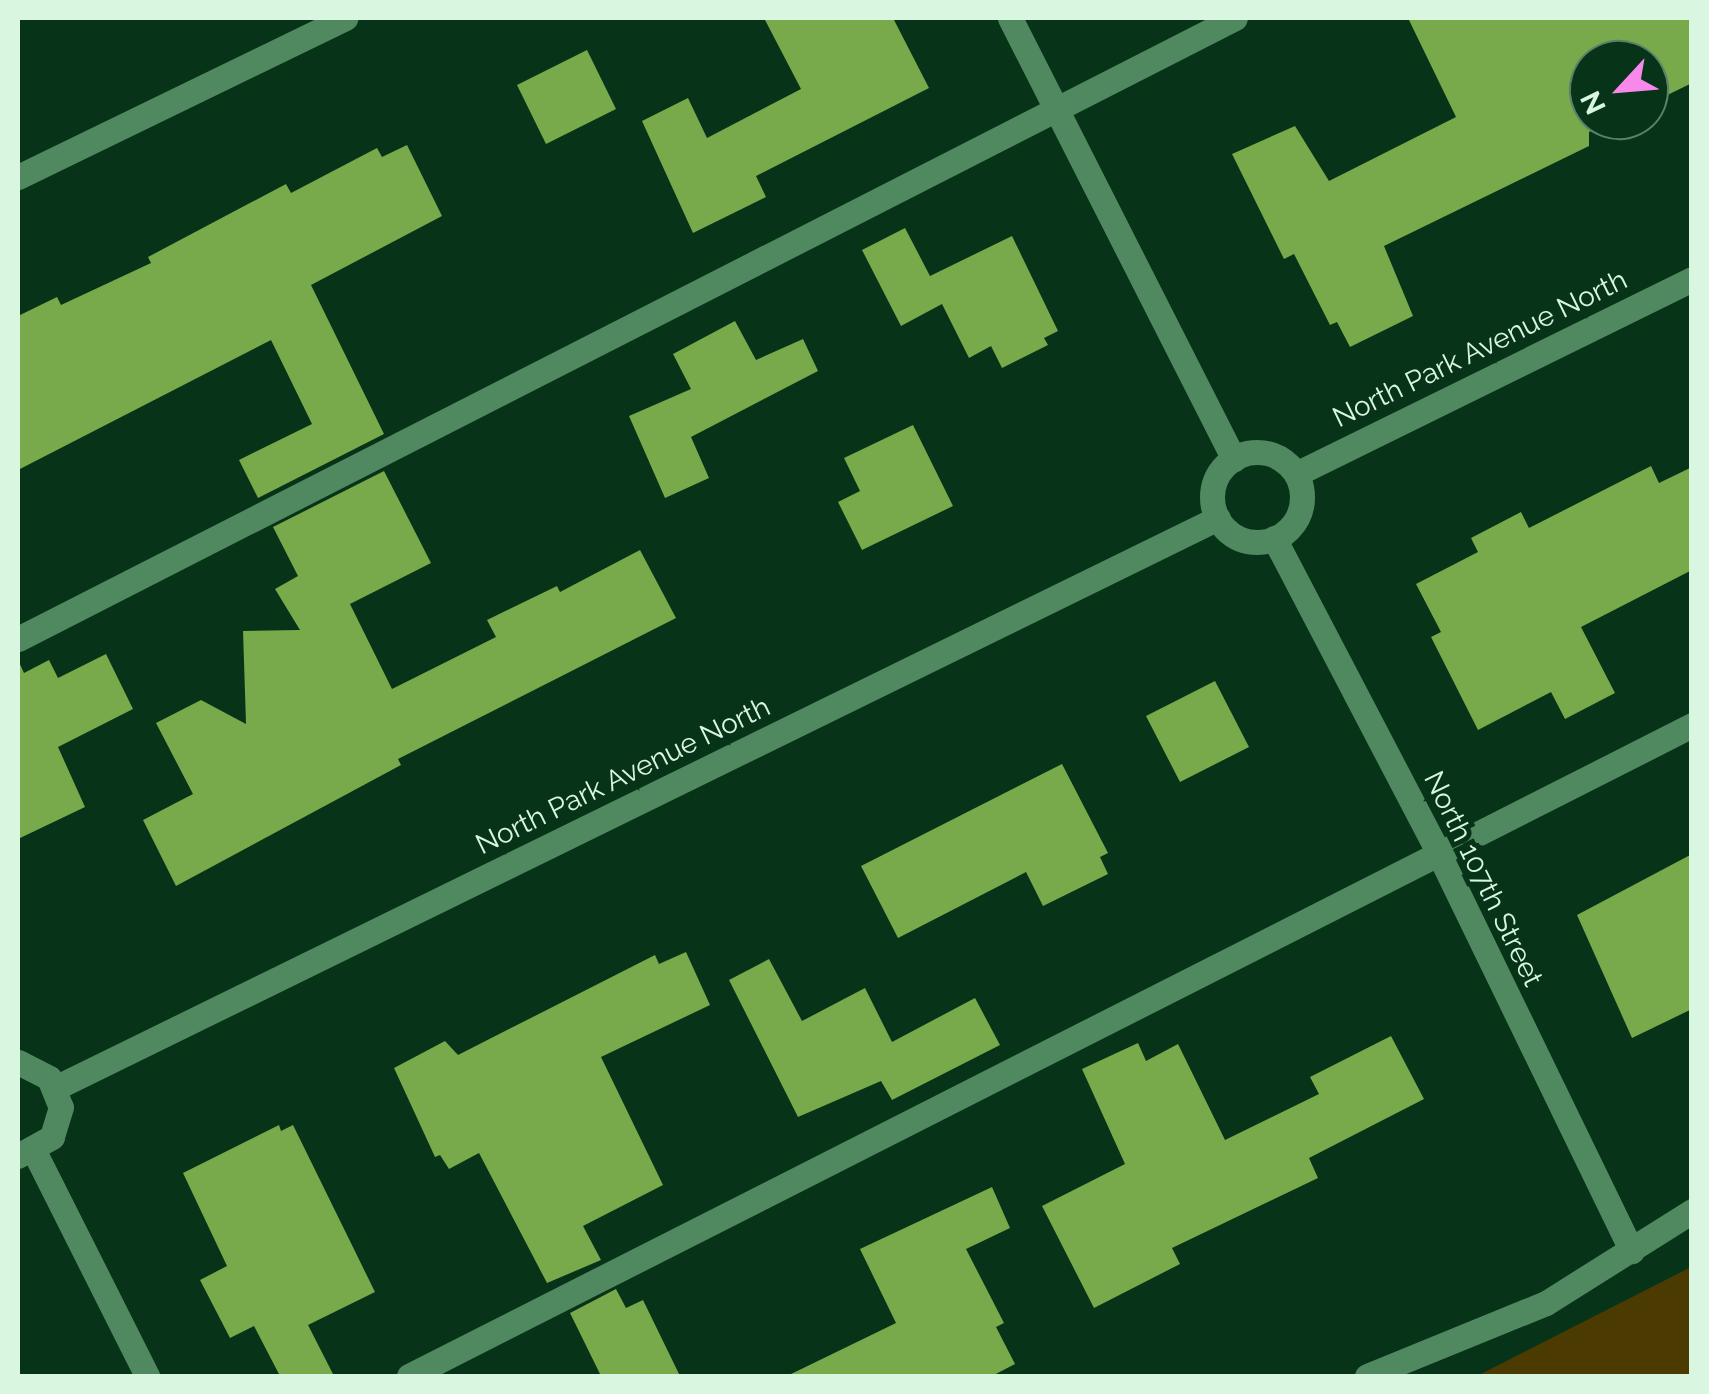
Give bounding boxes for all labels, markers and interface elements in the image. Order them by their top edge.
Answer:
north arrow [1569,40,1669,140]
text: N [1574,86,1613,119]
street label: North Park Avenue North [1327,263,1633,435]
street label: North Park Avenue North [470,690,776,862]
street label: North 107th Street [1416,766,1550,992]

